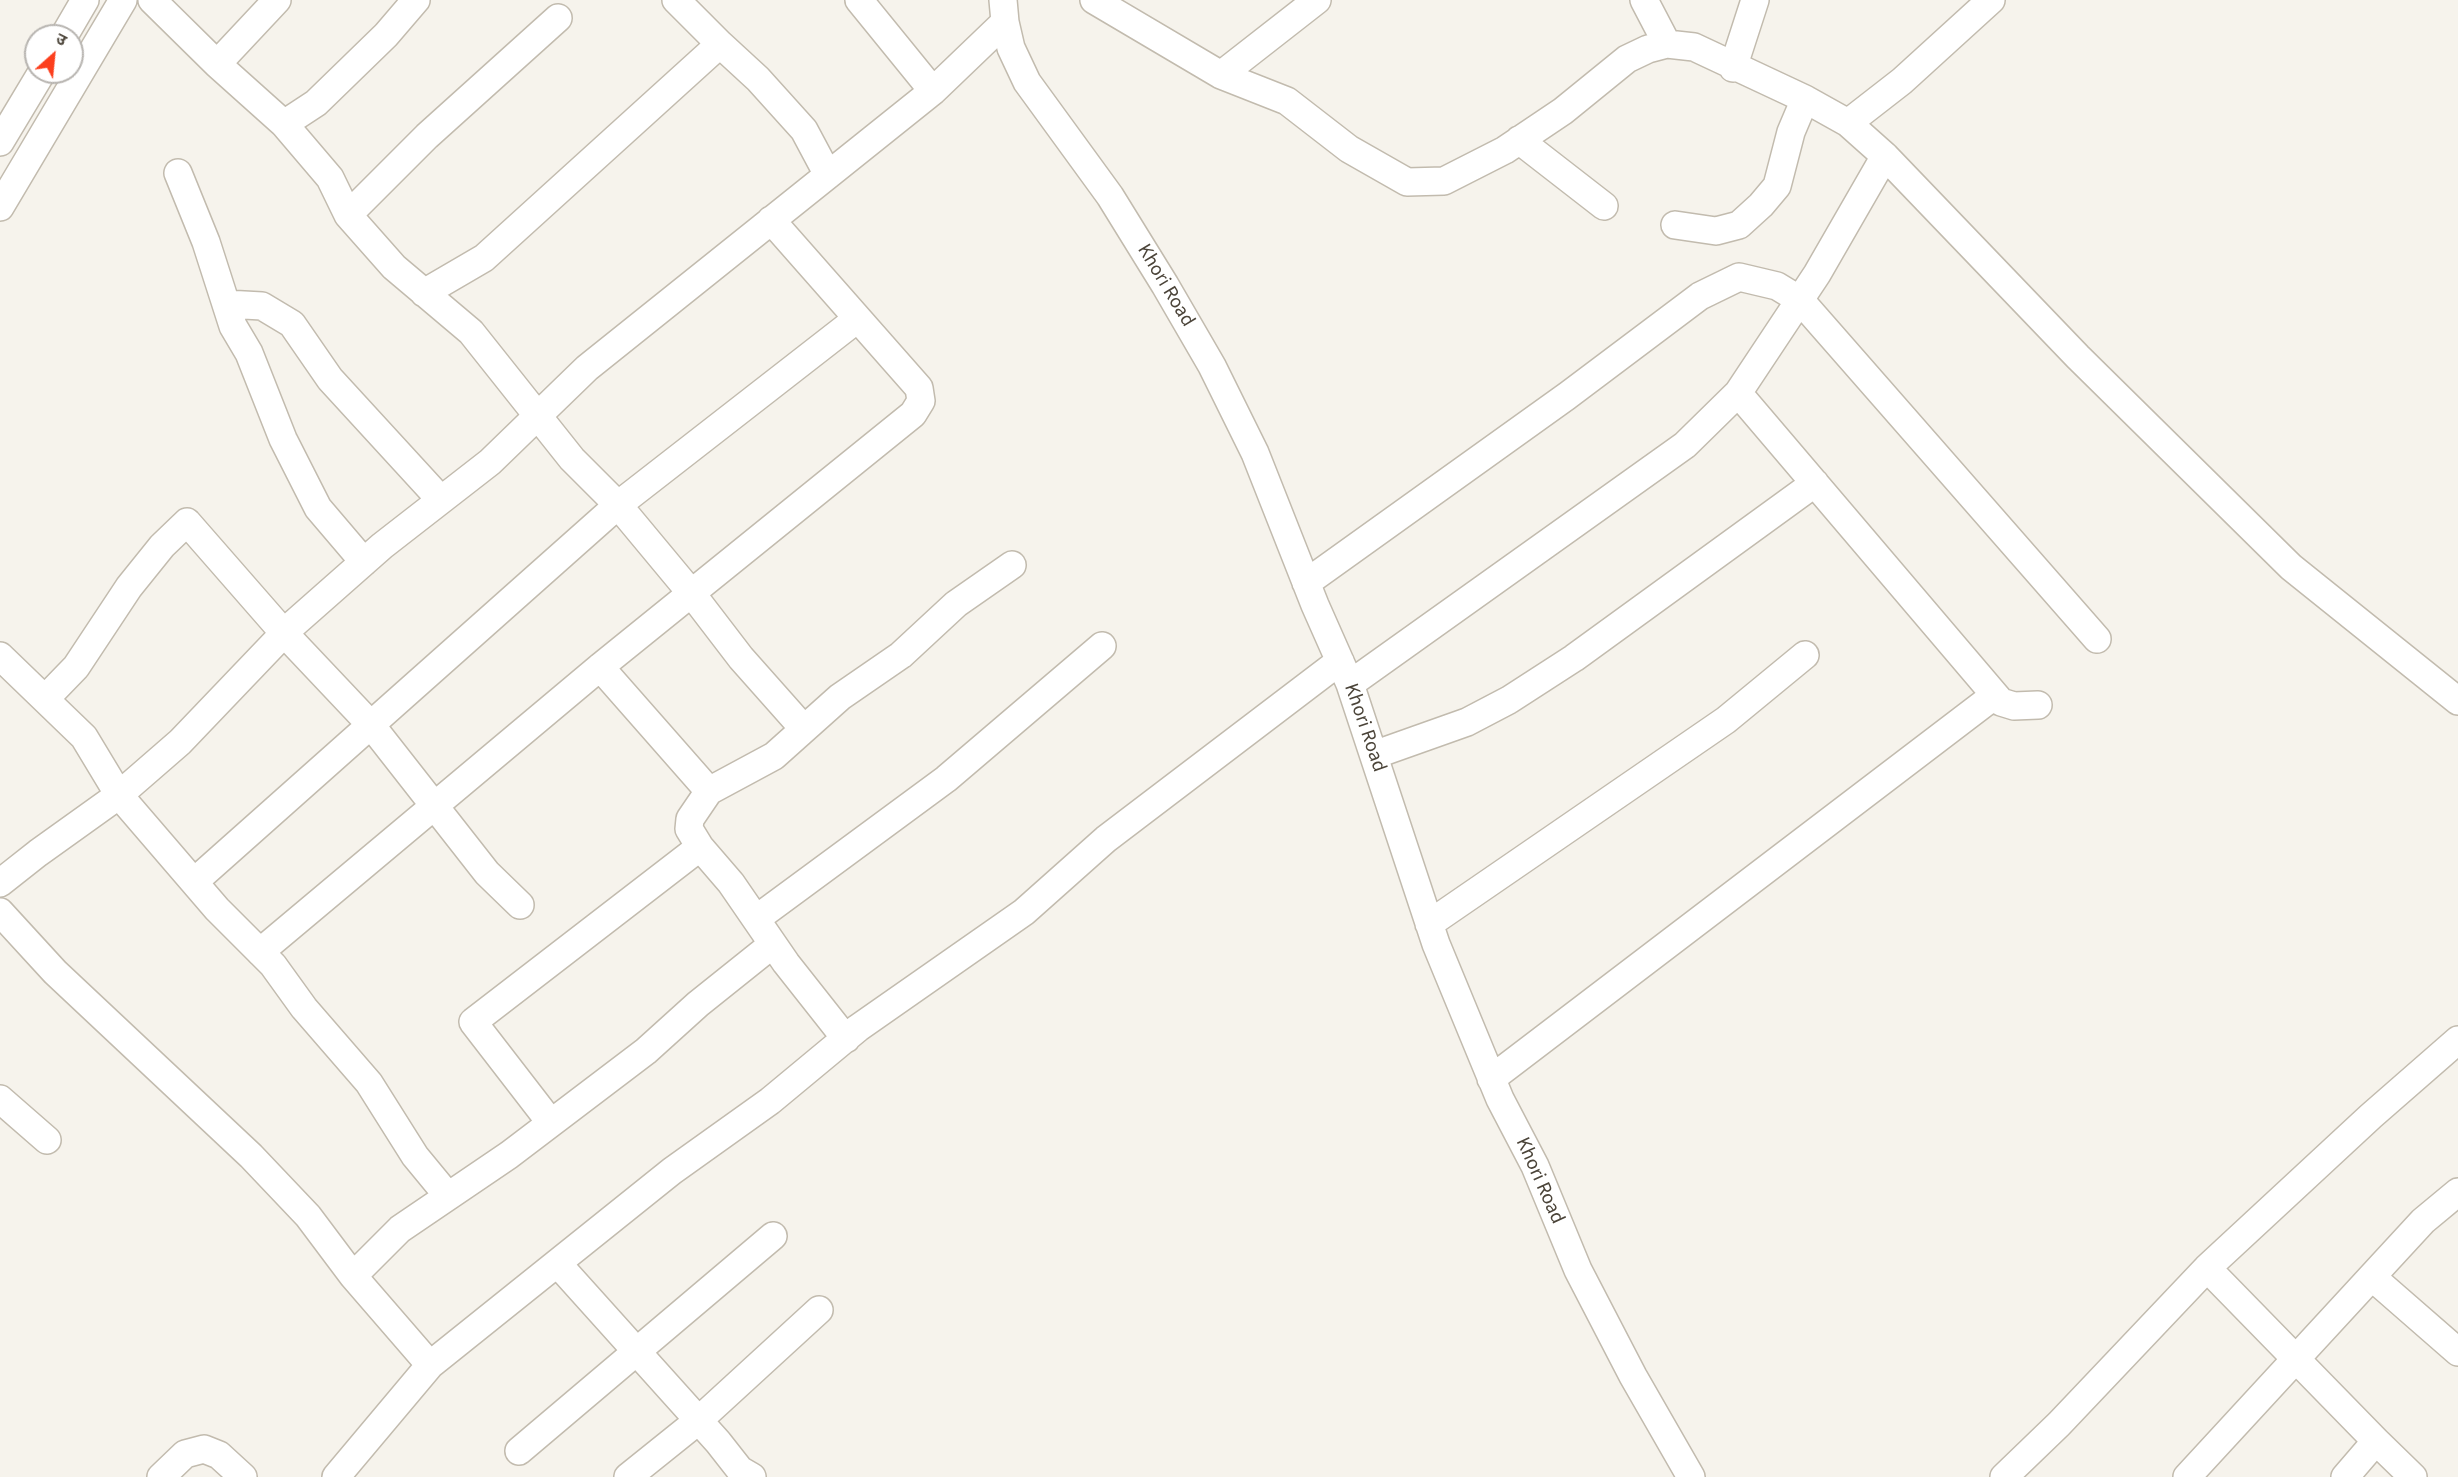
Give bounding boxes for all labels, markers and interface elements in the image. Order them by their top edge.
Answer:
north arrow [24,24,84,84]
text: उ [52,28,70,52]
street label: Khori Road [1131,240,1199,332]
street label: Khori Road [1338,681,1390,775]
street label: Khori Road [1509,1134,1569,1228]

